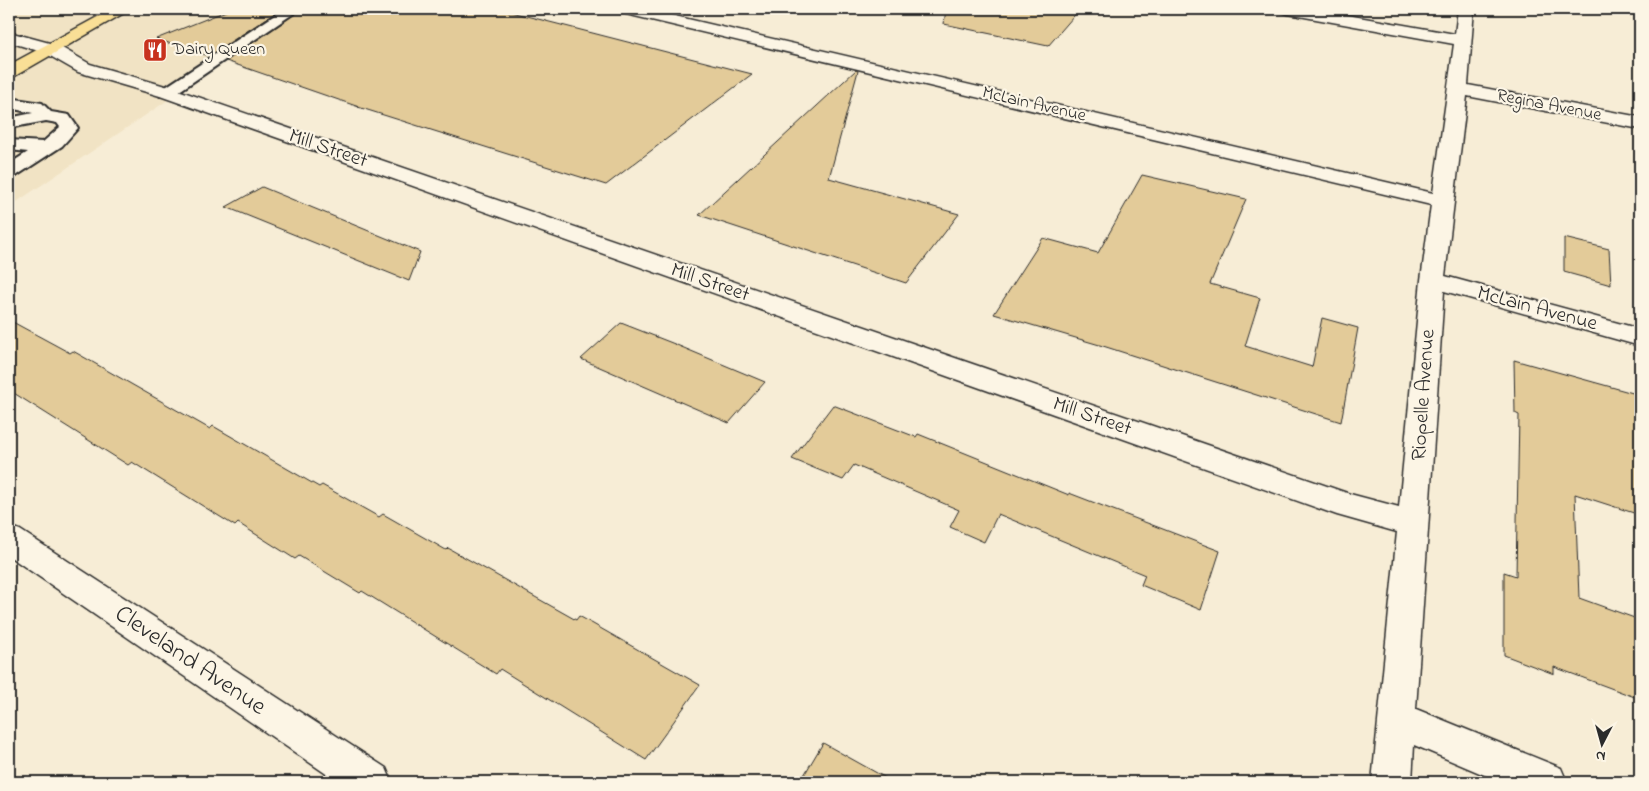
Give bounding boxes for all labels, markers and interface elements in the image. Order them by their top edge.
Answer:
restaurant icon: Dairy Queen [142,37,168,63]
place label: Dairy Queen [171,37,265,63]
street label: McLain Avenue [980,80,1089,130]
street label: Regina Avenue [1494,83,1605,130]
street label: Mill Street [284,122,372,176]
street label: Mill Street [666,256,754,310]
street label: McLain Avenue [1474,279,1601,340]
street label: Riopelle Avenue [1404,328,1444,462]
street label: Mill Street [1048,390,1136,444]
street label: Cleveland Avenue [107,597,274,726]
north arrow [1576,718,1626,768]
text: N [1595,745,1607,766]

